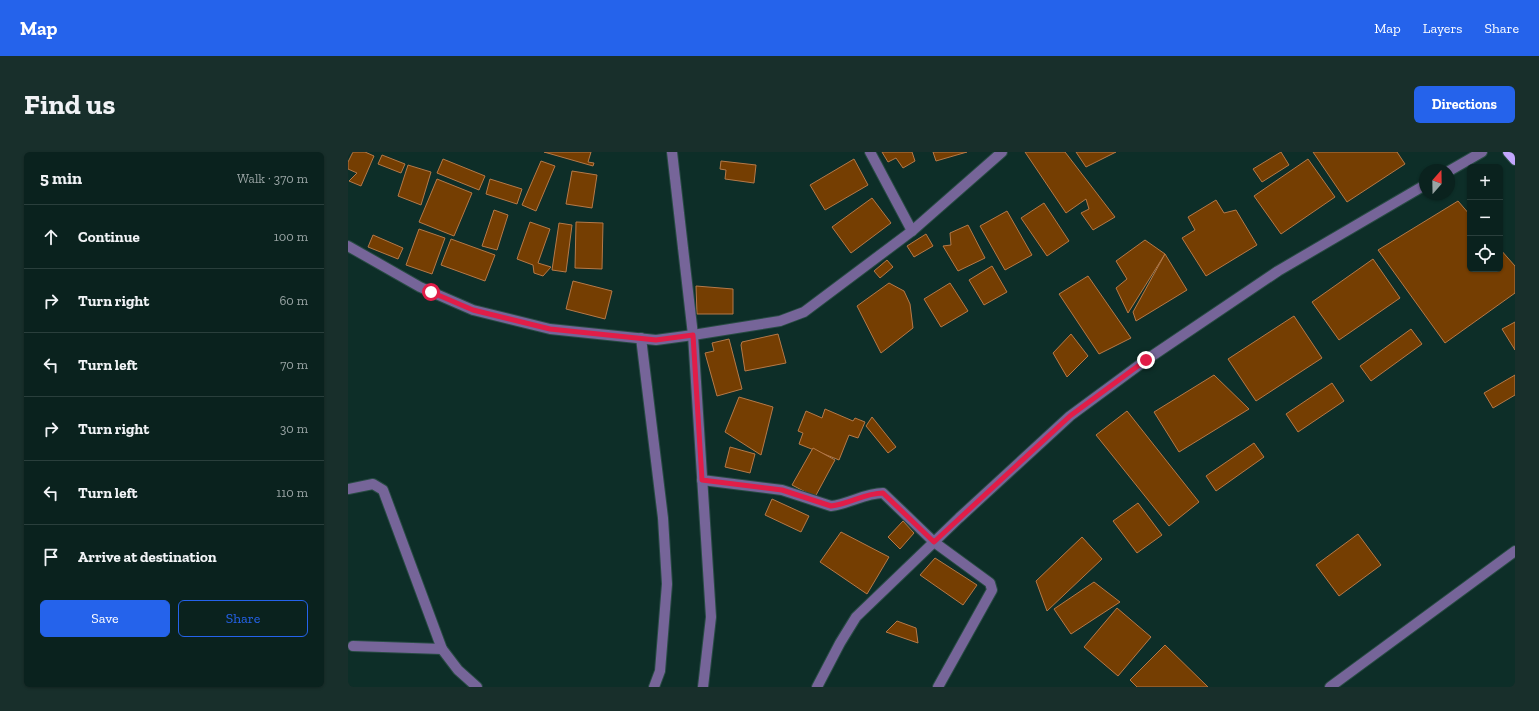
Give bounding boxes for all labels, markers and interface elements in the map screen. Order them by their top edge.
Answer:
text: Map [20,17,57,40]
text: Map [1374,20,1401,37]
text: Layers [1423,20,1462,37]
text: Share [1484,20,1519,37]
button: Directions [1414,86,1515,123]
text: Find us [24,88,115,121]
north arrow [1419,164,1455,200]
map controls [1467,164,1503,272]
button: + [1467,164,1503,200]
text: 5 min [40,168,82,188]
text: Walk · 370 m [237,171,308,186]
button: − [1467,200,1503,236]
icon: ahead [40,226,62,248]
text: Continue [78,228,140,246]
text: 100 m [274,229,308,244]
button: locate [1467,236,1503,272]
route start [422,283,440,301]
icon: right [40,290,62,312]
text: Turn right [78,292,149,310]
text: 60 m [279,293,308,308]
route end [1137,351,1155,369]
icon: left [40,354,62,376]
text: Turn left [78,356,138,374]
text: 70 m [280,357,308,372]
icon: right [40,418,62,440]
text: Turn right [78,420,149,438]
text: 30 m [280,421,308,436]
icon: left [40,482,62,504]
text: Turn left [78,484,138,502]
text: 110 m [276,485,308,500]
icon: arrive [40,546,62,568]
text: Arrive at destination [78,548,217,566]
button: Save [40,600,170,637]
button: Share [178,600,308,637]

